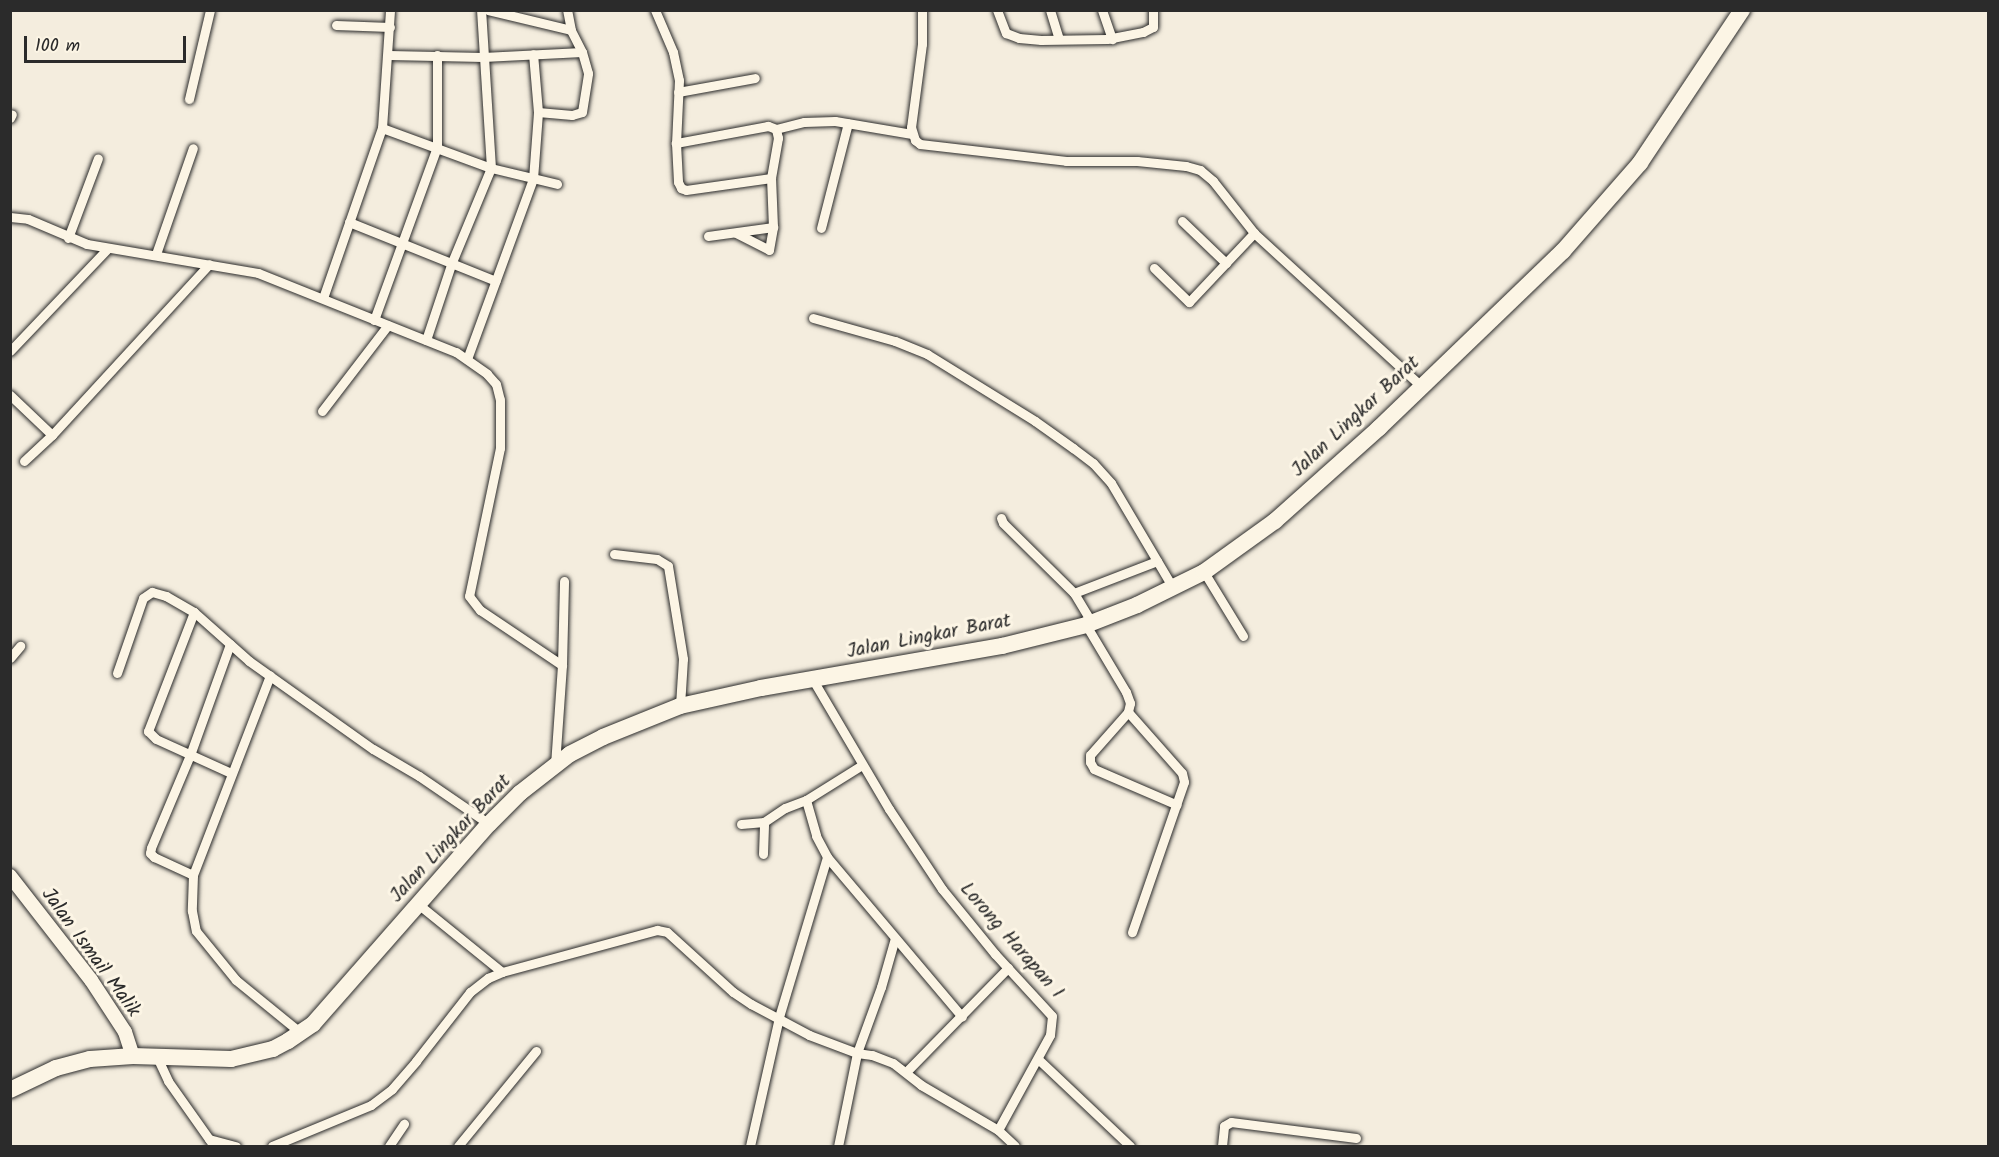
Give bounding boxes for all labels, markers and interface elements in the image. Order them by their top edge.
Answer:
scale bar [27,24,189,62]
text: 100 m [35,32,80,61]
street label: Jalan Lingkar Barat [1287,351,1425,483]
street label: Jalan Lingkar Barat [845,609,1013,665]
street label: Jalan Lingkar Barat [385,770,517,908]
street label: Lorong Harapan I [954,878,1068,1004]
street label: Jalan Ismail Malik [35,884,145,1022]

